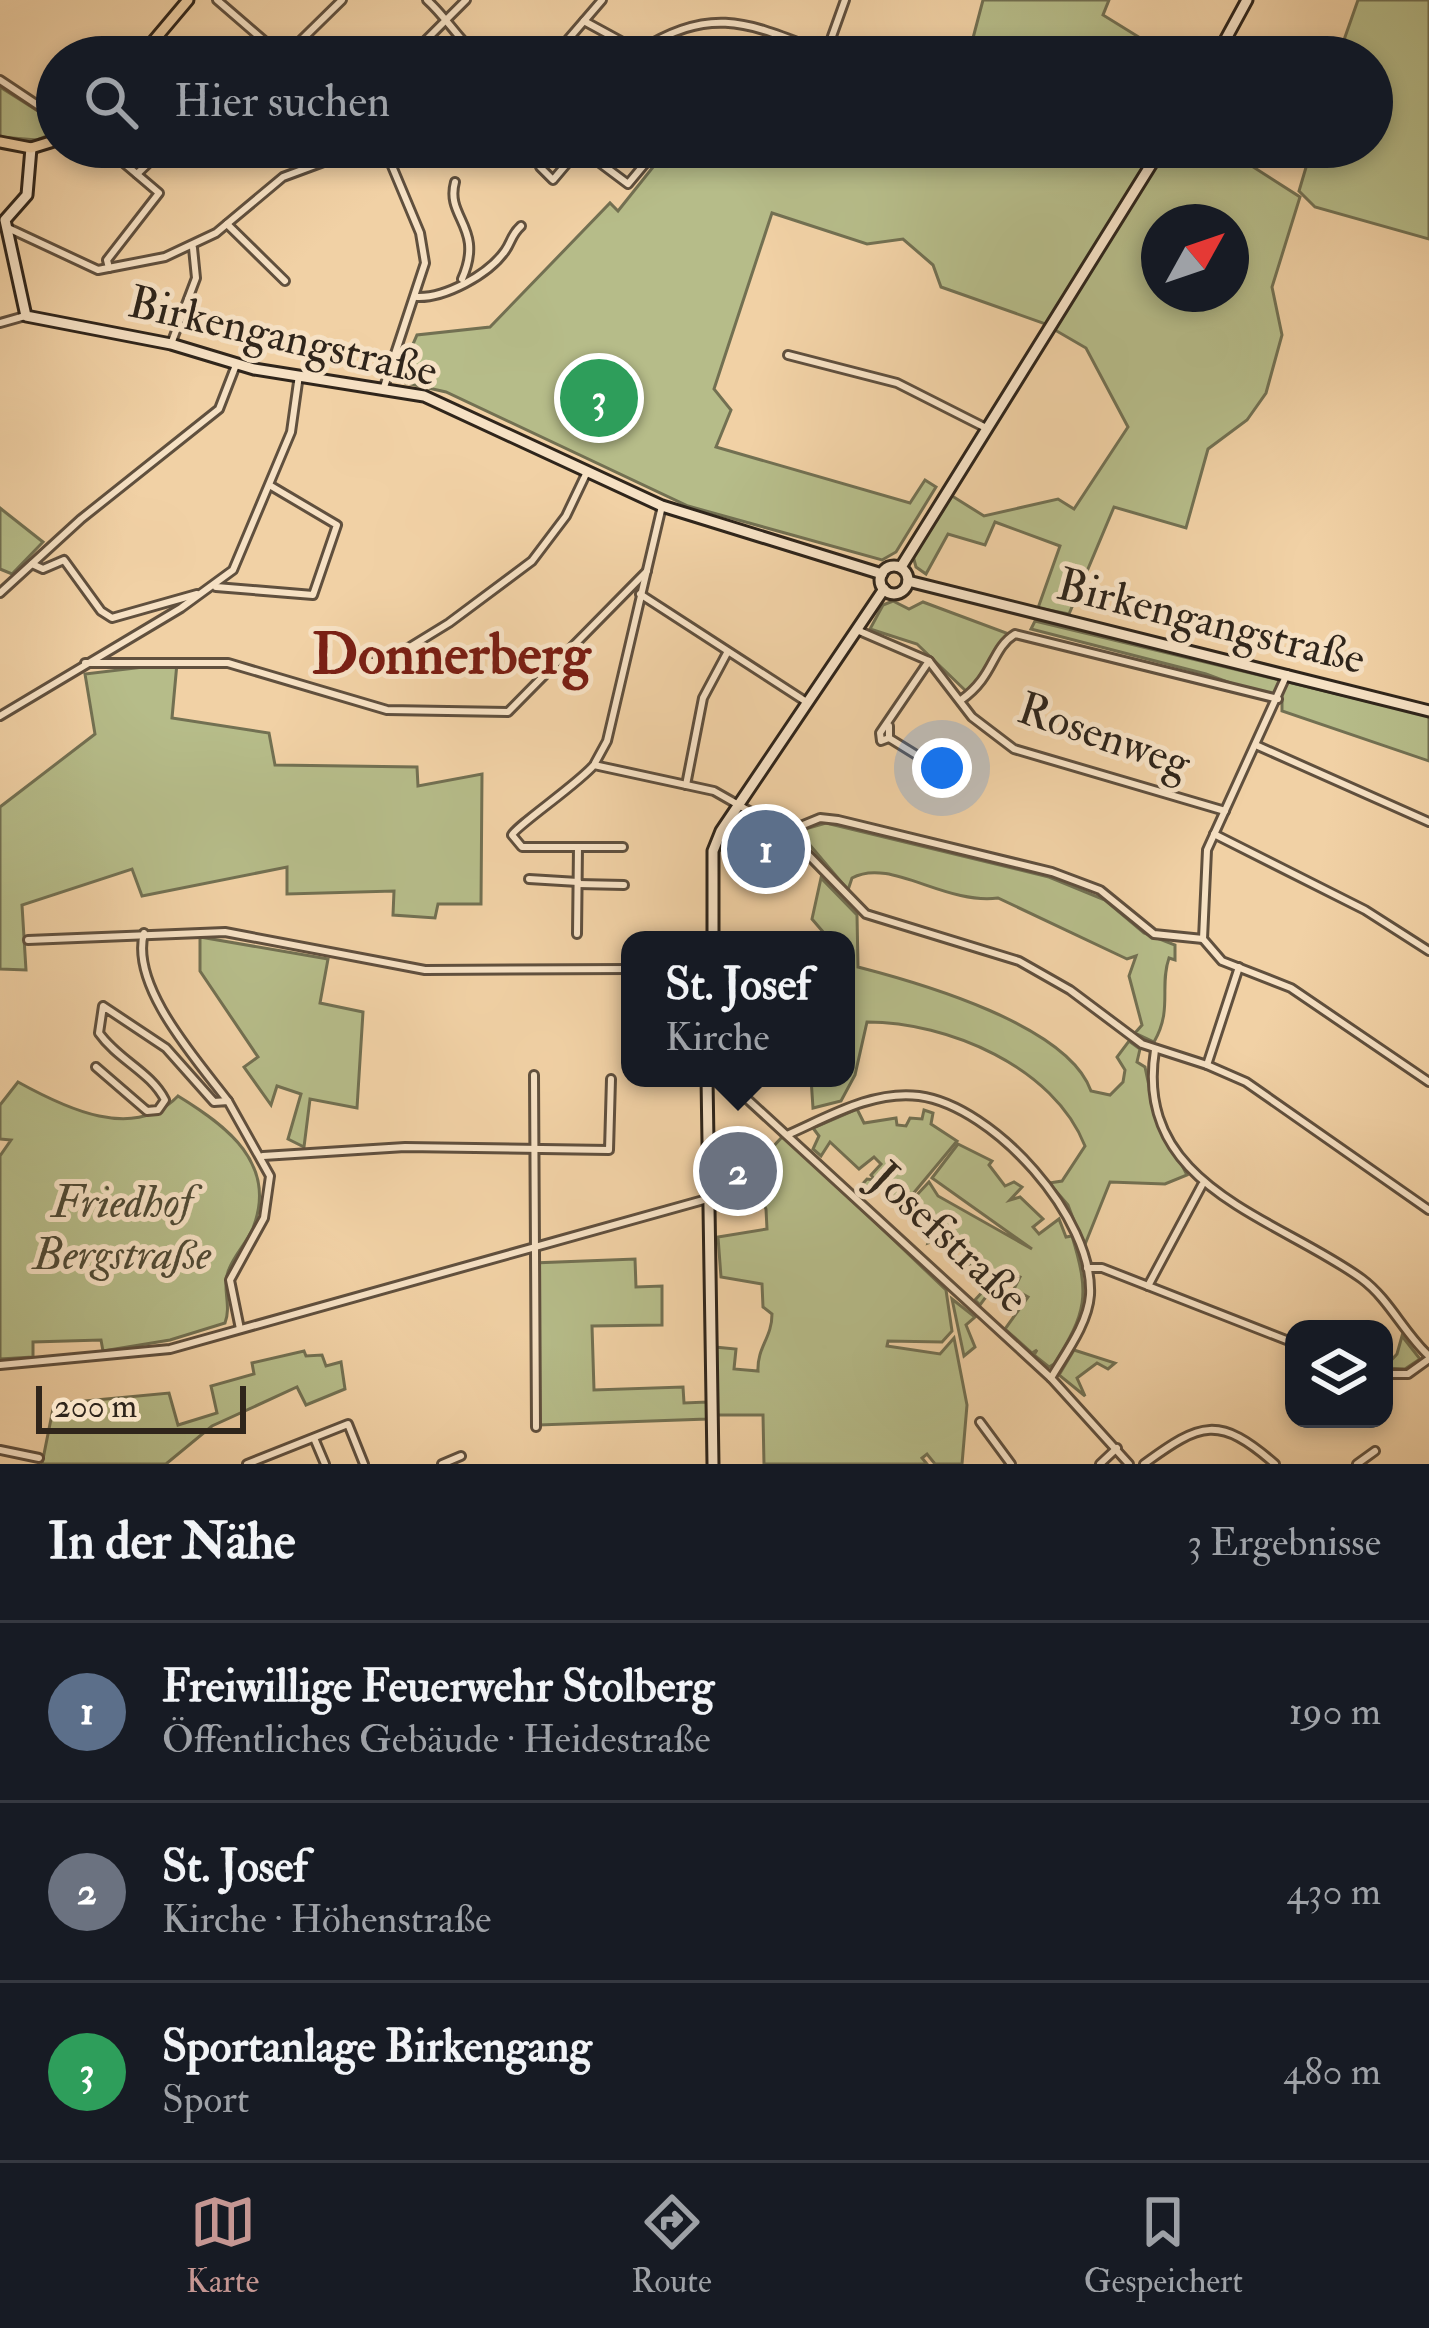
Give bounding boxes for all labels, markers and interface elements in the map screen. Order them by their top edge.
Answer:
search box [36,36,1393,168]
icon: search [78,69,144,135]
text: Hier suchen [174,74,390,130]
north arrow [1141,204,1249,312]
street label: Birkengangstraße [123,274,443,400]
pin: 3 [560,353,638,443]
street label: Birkengangstraße [1051,557,1371,687]
district label: Donnerberg [312,619,592,691]
street label: Rosenweg [1010,680,1198,792]
your location [912,738,972,798]
pin: 1 [727,804,805,894]
popup [621,931,855,1087]
text: St. Josef [665,957,811,1013]
text: Kirche [665,1013,770,1062]
pin: 2 [699,1126,777,1216]
street label: Josefstraße [857,1149,1040,1325]
park label: Friedhof Bergstraße [31,1175,212,1283]
map controls [1285,1320,1393,1428]
button: layers [1285,1320,1393,1428]
scale bar [36,1380,246,1433]
text: 200 m [54,1386,137,1427]
text: In der Nähe [48,1510,295,1574]
text: 3 Ergebnisse [1187,1518,1381,1567]
text: Freiwillige Feuerwehr Stolberg [162,1659,714,1715]
text: 1 [80,1687,94,1736]
text: 190 m [1289,1687,1381,1736]
text: Öffentliches Gebäude · Heidestraße [162,1715,711,1764]
text: St. Josef [162,1839,308,1895]
text: 2 [77,1867,97,1916]
text: 430 m [1287,1867,1381,1916]
text: Kirche · Höhenstraße [162,1895,491,1944]
text: Sportanlage Birkengang [162,2019,592,2075]
text: 3 [80,2047,94,2096]
text: 480 m [1283,2047,1381,2096]
text: Sport [162,2075,249,2124]
tab: Karte [186,2189,259,2302]
tab: Route [631,2189,712,2302]
tab: Gespeichert [1084,2189,1243,2302]

